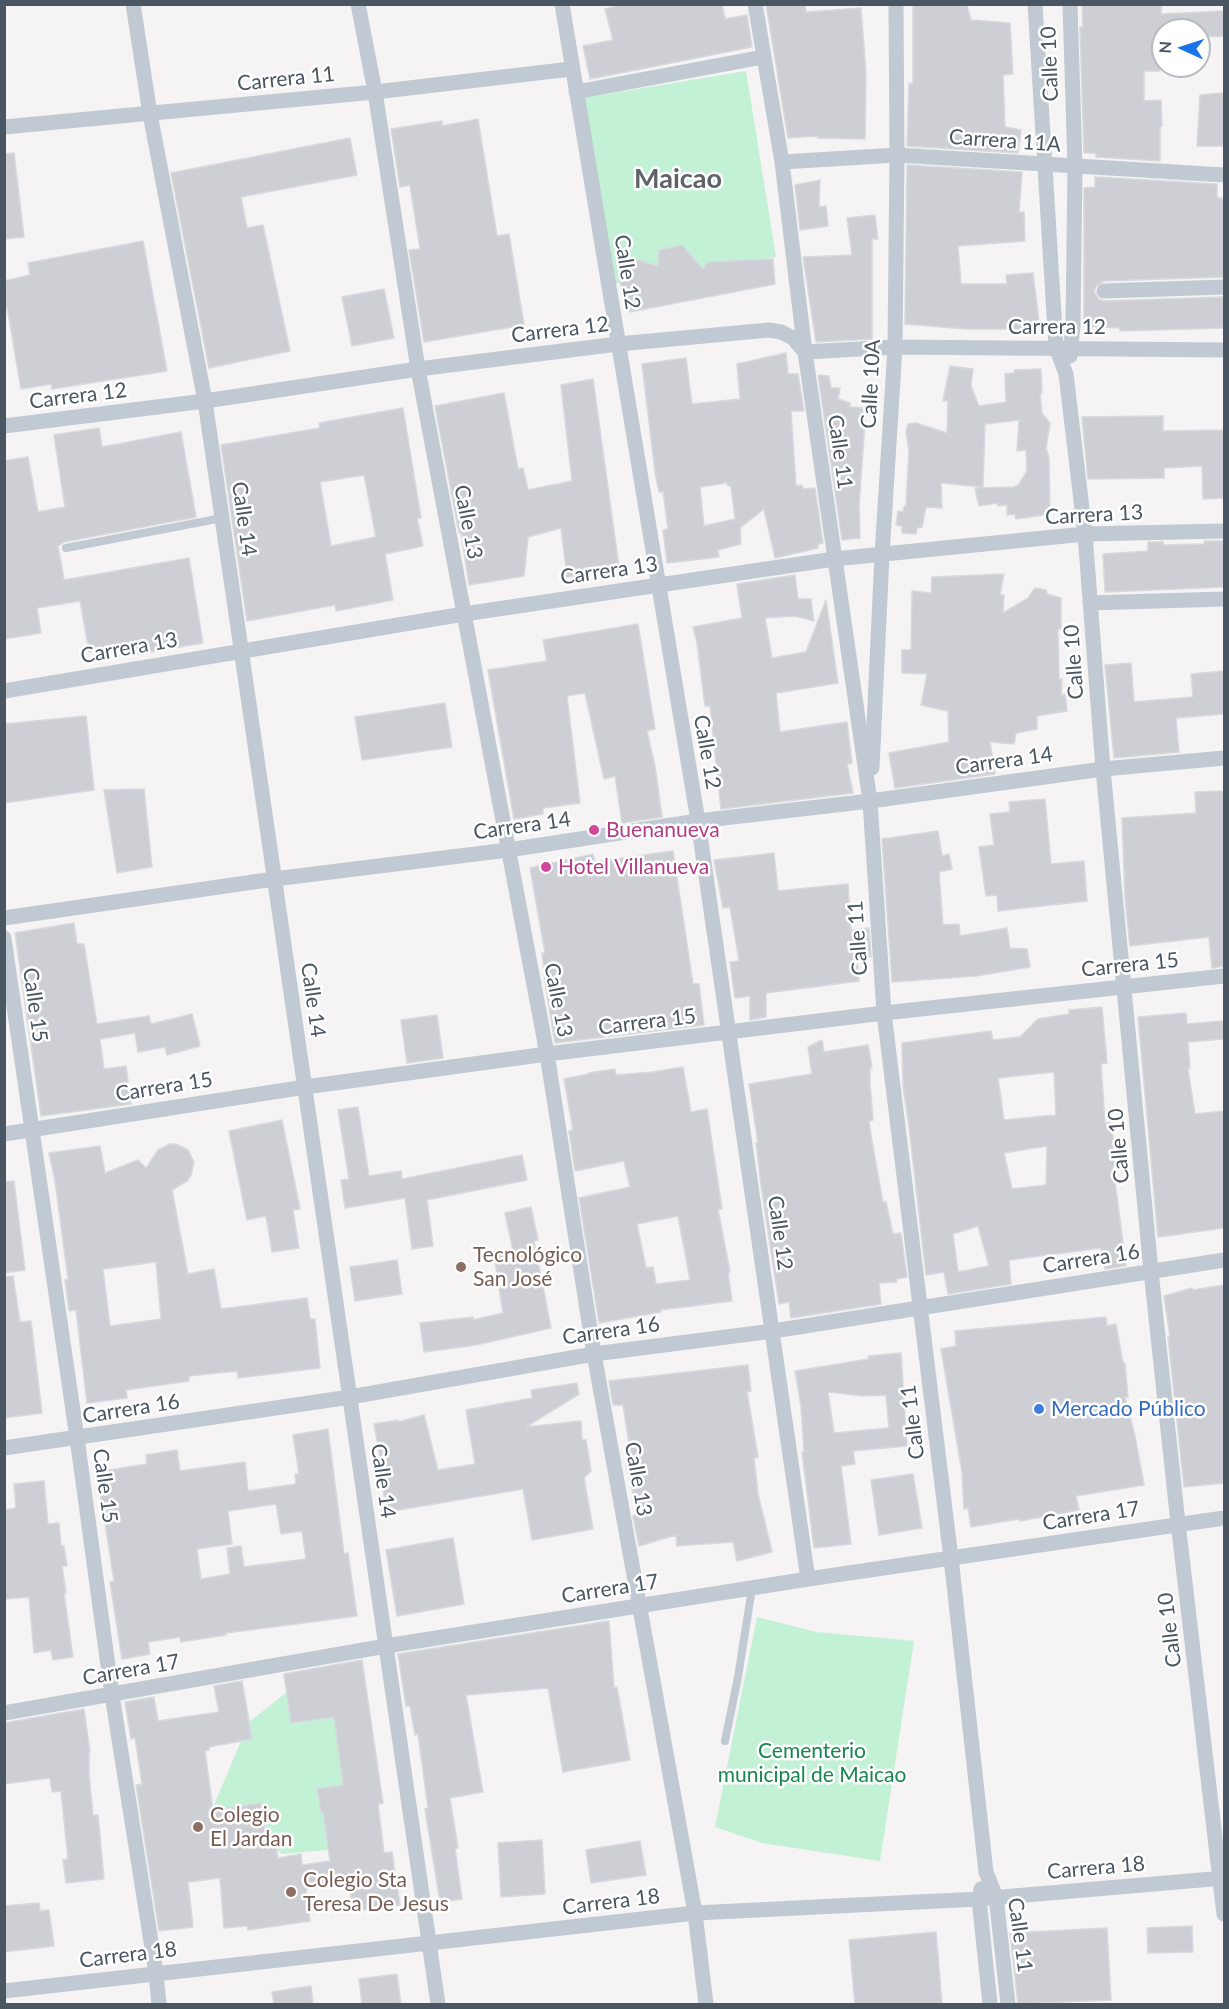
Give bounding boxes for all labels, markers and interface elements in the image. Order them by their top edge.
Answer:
north arrow [1151,18,1211,78]
street label: Calle 10 [1036,26,1064,102]
text: N [1155,40,1174,54]
street label: Carrera 11 [236,61,336,97]
street label: Carrera 11A [948,125,1062,157]
district label: Maicao [634,163,722,195]
street label: Calle 12 [609,233,645,311]
street label: Carrera 12 [510,312,610,348]
street label: Carrera 12 [1008,314,1106,340]
street label: Calle 10A [856,339,886,429]
street label: Carrera 12 [28,378,128,414]
street label: Calle 11 [822,413,858,491]
street label: Calle 14 [226,480,262,558]
street label: Calle 13 [448,483,488,561]
street label: Carrera 13 [1044,500,1144,530]
street label: Carrera 13 [559,552,659,590]
street label: Calle 10 [1059,624,1089,700]
street label: Carrera 13 [79,627,179,669]
street label: Calle 12 [688,713,726,791]
street label: Carrera 14 [954,742,1054,780]
street label: Carrera 14 [472,807,572,845]
place label: Buenanueva [606,817,720,843]
marker: Buenanueva [587,823,601,837]
place label: Hotel Villanueva [558,854,709,880]
marker: Hotel Villanueva [539,860,553,874]
street label: Calle 11 [843,900,873,976]
street label: Carrera 15 [1080,947,1180,983]
street label: Calle 14 [295,961,331,1039]
street label: Calle 13 [538,961,578,1039]
street label: Calle 15 [17,966,53,1044]
street label: Carrera 15 [597,1004,697,1040]
street label: Carrera 15 [114,1067,214,1107]
street label: Calle 10 [1103,1107,1135,1185]
street label: Calle 12 [762,1194,798,1272]
street label: Carrera 16 [1041,1239,1141,1279]
place label: Tecnológico San José [473,1242,582,1292]
marker: Tecnológico San José [454,1260,468,1274]
street label: Carrera 16 [561,1312,661,1350]
street label: Calle 11 [896,1383,930,1461]
street label: Carrera 16 [81,1389,181,1429]
place label: Mercado Público [1051,1396,1206,1422]
marker: Mercado Público [1032,1402,1046,1416]
street label: Calle 13 [619,1440,657,1518]
street label: Calle 14 [365,1442,401,1520]
street label: Calle 15 [87,1447,123,1525]
street label: Carrera 17 [1041,1496,1141,1536]
street label: Carrera 17 [560,1569,660,1609]
street label: Calle 10 [1153,1591,1187,1669]
street label: Carrera 17 [81,1649,181,1691]
park label: Cementerio municipal de Maicao [718,1738,906,1788]
place label: Colegio El Jardan [210,1802,292,1852]
marker: Colegio El Jardan [191,1820,205,1834]
street label: Carrera 18 [1046,1851,1146,1885]
place label: Colegio Sta Teresa De Jesus [303,1867,449,1917]
street label: Carrera 18 [561,1884,661,1920]
marker: Colegio Sta Teresa De Jesus [284,1885,298,1899]
street label: Calle 11 [1002,1896,1038,1974]
street label: Carrera 18 [78,1937,178,1973]

